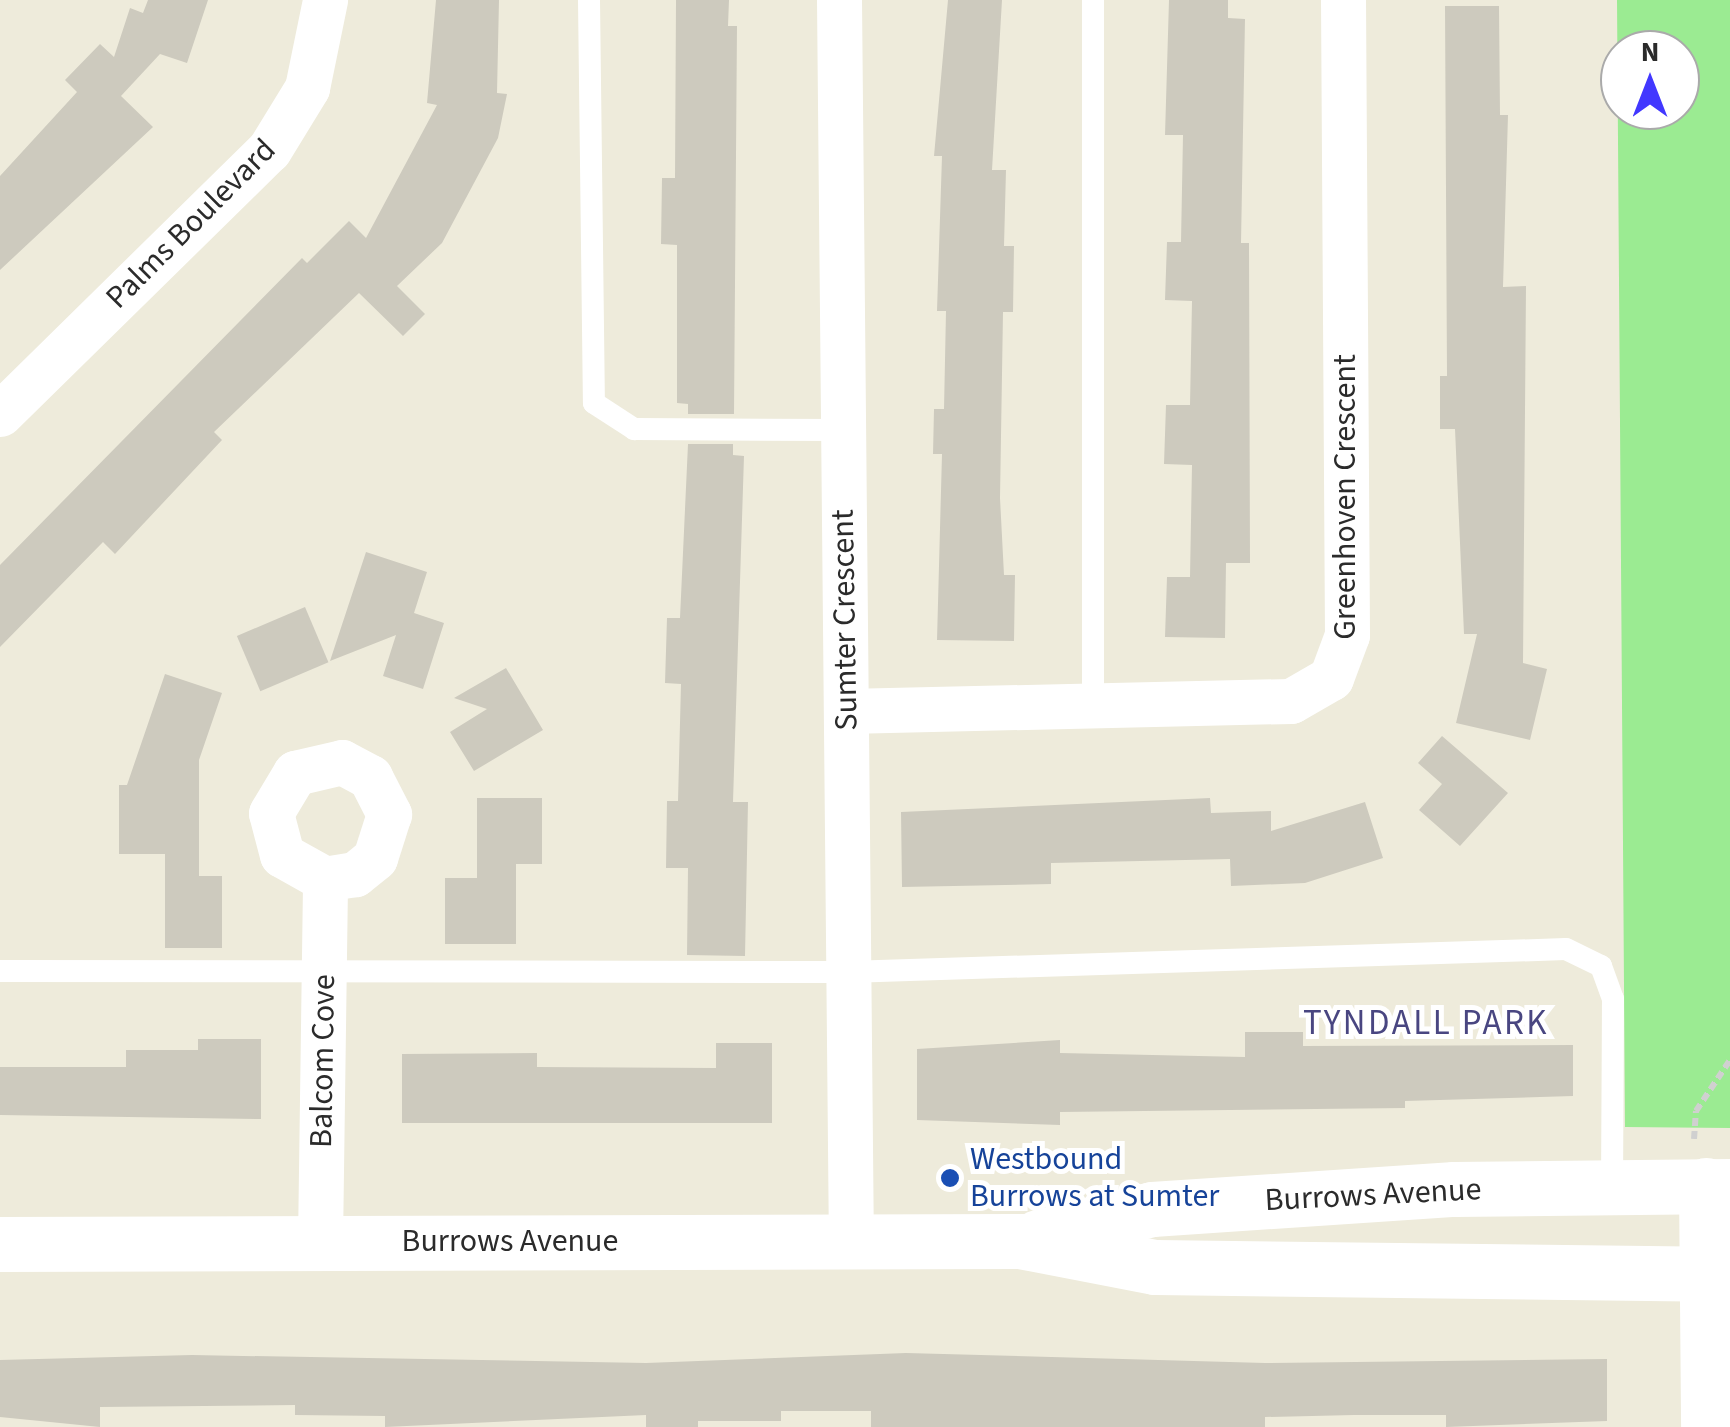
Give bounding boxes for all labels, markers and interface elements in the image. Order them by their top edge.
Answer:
north arrow [1600,30,1700,130]
text: N [1641,32,1659,72]
street label: Palms Boulevard [98,131,284,317]
street label: Greenhoven Crescent [1326,354,1364,640]
street label: Sumter Crescent [824,509,866,731]
street label: Balcom Cove [302,974,344,1148]
district label: TYNDALL PARK [1303,1002,1549,1044]
place label: Westbound Burrows at Sumter [970,1141,1219,1216]
marker: Westbound Burrows at Sumter [939,1167,961,1189]
street label: Burrows Avenue [1264,1170,1482,1220]
street label: Burrows Avenue [402,1222,618,1260]

